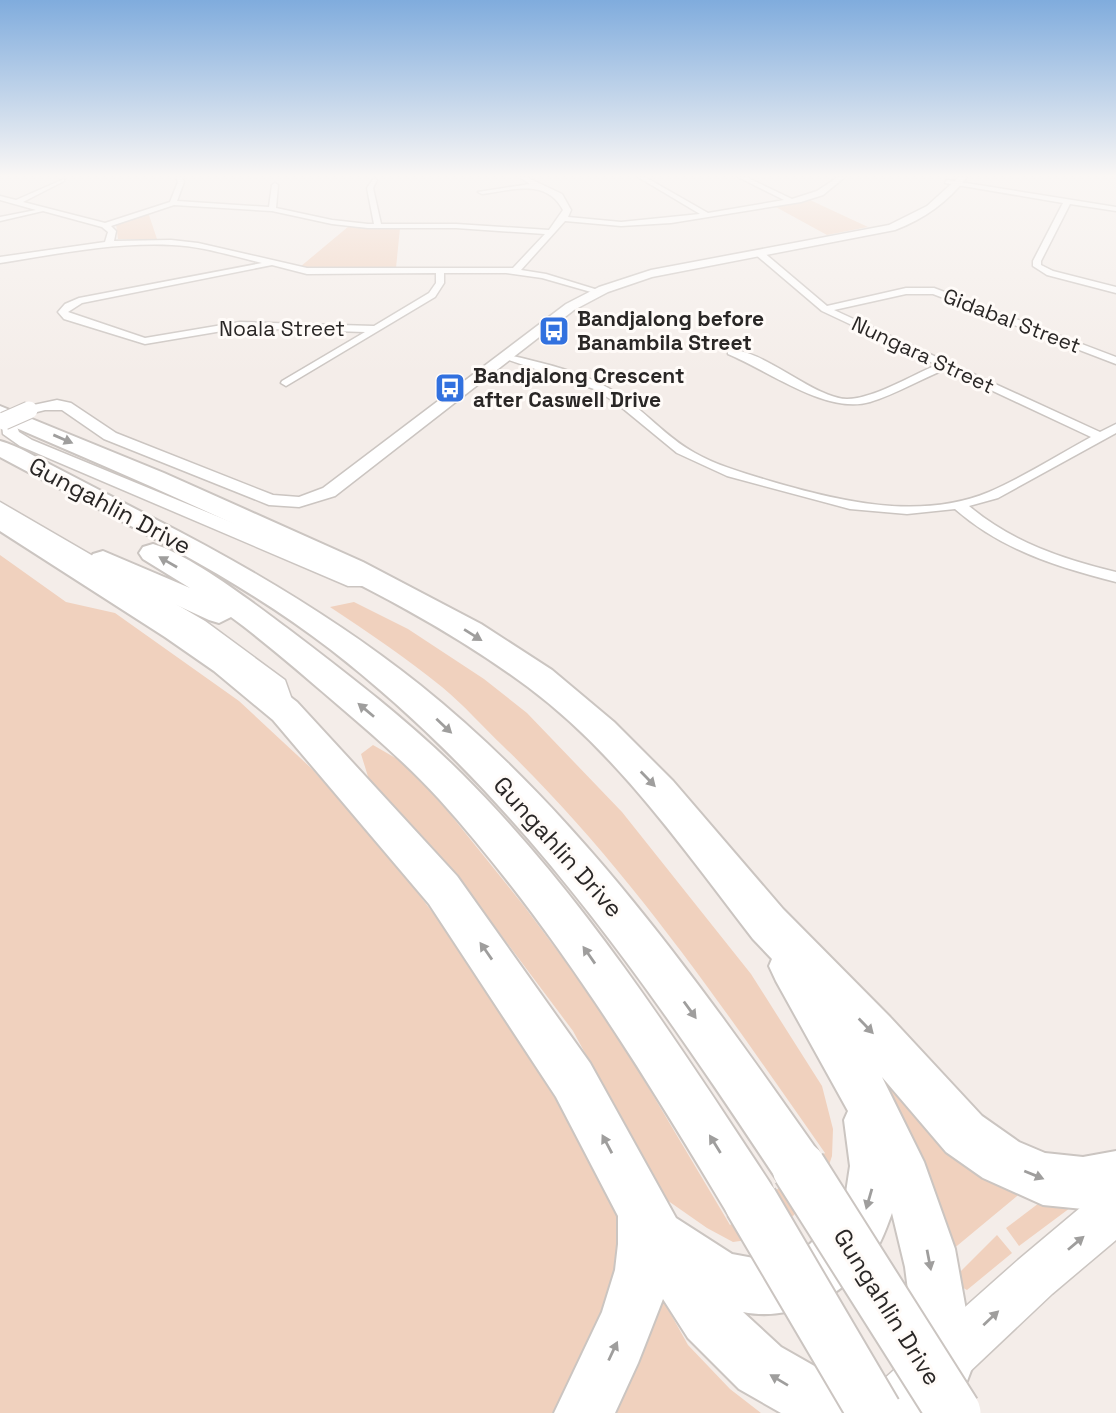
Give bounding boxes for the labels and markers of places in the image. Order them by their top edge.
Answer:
place label: Bandjalong before Banambila Street [577,305,764,356]
bus stop icon: Bandjalong before Banambila Street [537,314,571,348]
place label: Bandjalong Crescent after Caswell Drive [473,362,685,413]
bus stop icon: Bandjalong Crescent after Caswell Drive [433,371,467,405]

